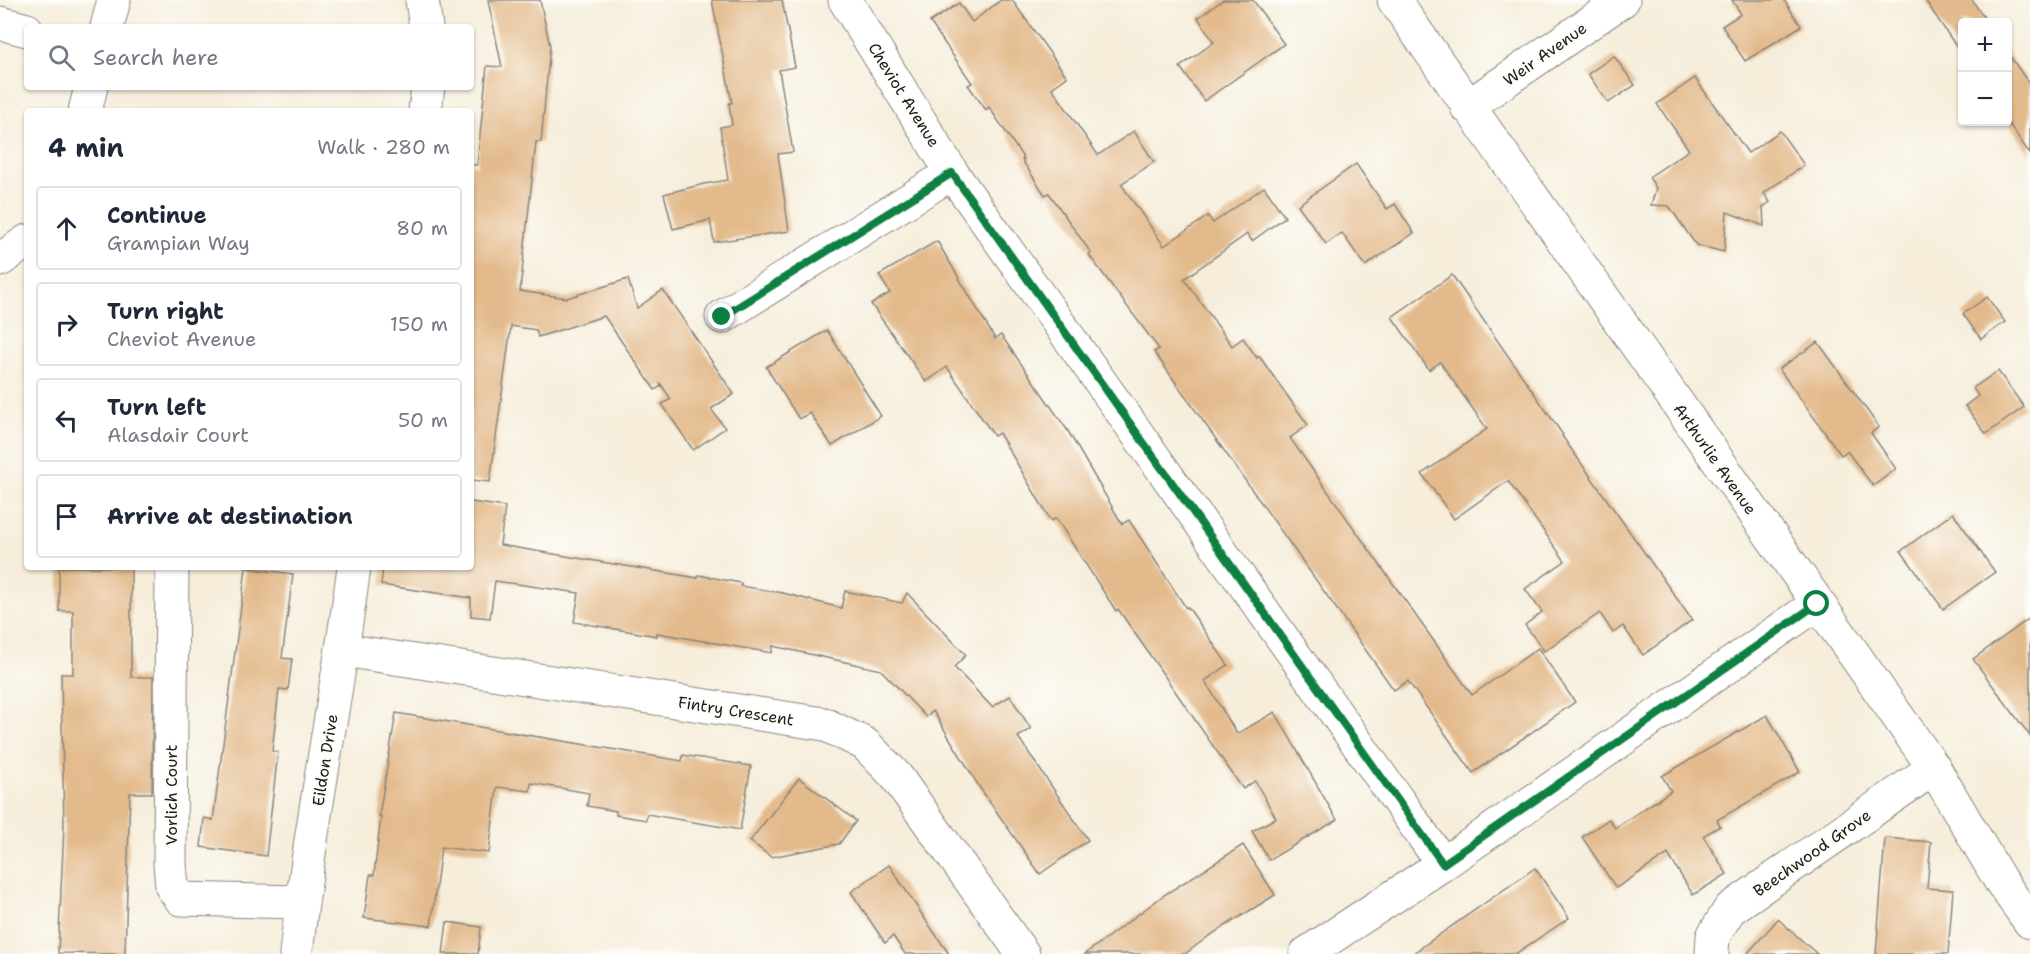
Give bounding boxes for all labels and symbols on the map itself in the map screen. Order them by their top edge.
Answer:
street label: Weir Avenue [1499,18,1591,90]
street label: Cheviot Avenue [863,39,945,151]
route end [708,303,734,329]
street label: Arthurlie Avenue [1669,399,1761,519]
route start [1803,590,1829,616]
street label: Fintry Crescent [677,691,795,731]
street label: Eildon Drive [307,712,343,808]
street label: Vorlich Court [161,745,182,845]
street label: Beechwood Grove [1749,805,1875,901]

